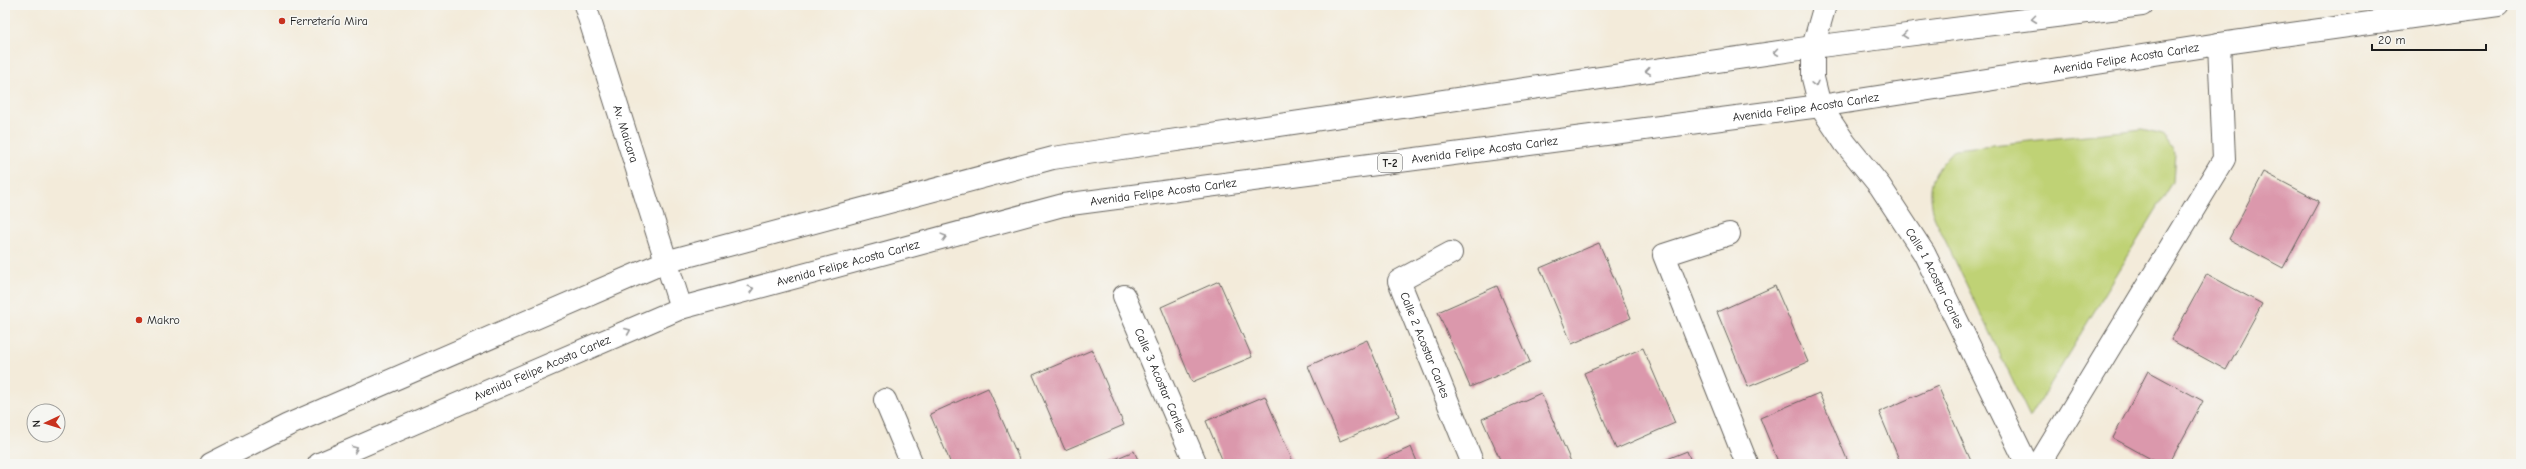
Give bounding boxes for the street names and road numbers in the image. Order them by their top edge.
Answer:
street label: Avenida Felipe Acosta Carlez [2052,40,2201,77]
street label: Avenida Felipe Acosta Carlez [1732,90,1881,124]
street label: Av. Maicara [610,103,641,164]
street label: Avenida Felipe Acosta Carlez [1411,133,1559,166]
road number: T-2 [1378,154,1402,172]
street label: Avenida Felipe Acosta Carlez [1089,175,1238,208]
street label: Calle 1 Acostar Carles [1902,225,1967,331]
street label: Avenida Felipe Acosta Carlez [775,237,922,289]
street label: Calle 2 Acostar Carles [1397,290,1453,400]
street label: Calle 3 Acostar Carles [1132,326,1189,435]
street label: Avenida Felipe Acosta Carlez [472,332,613,403]

